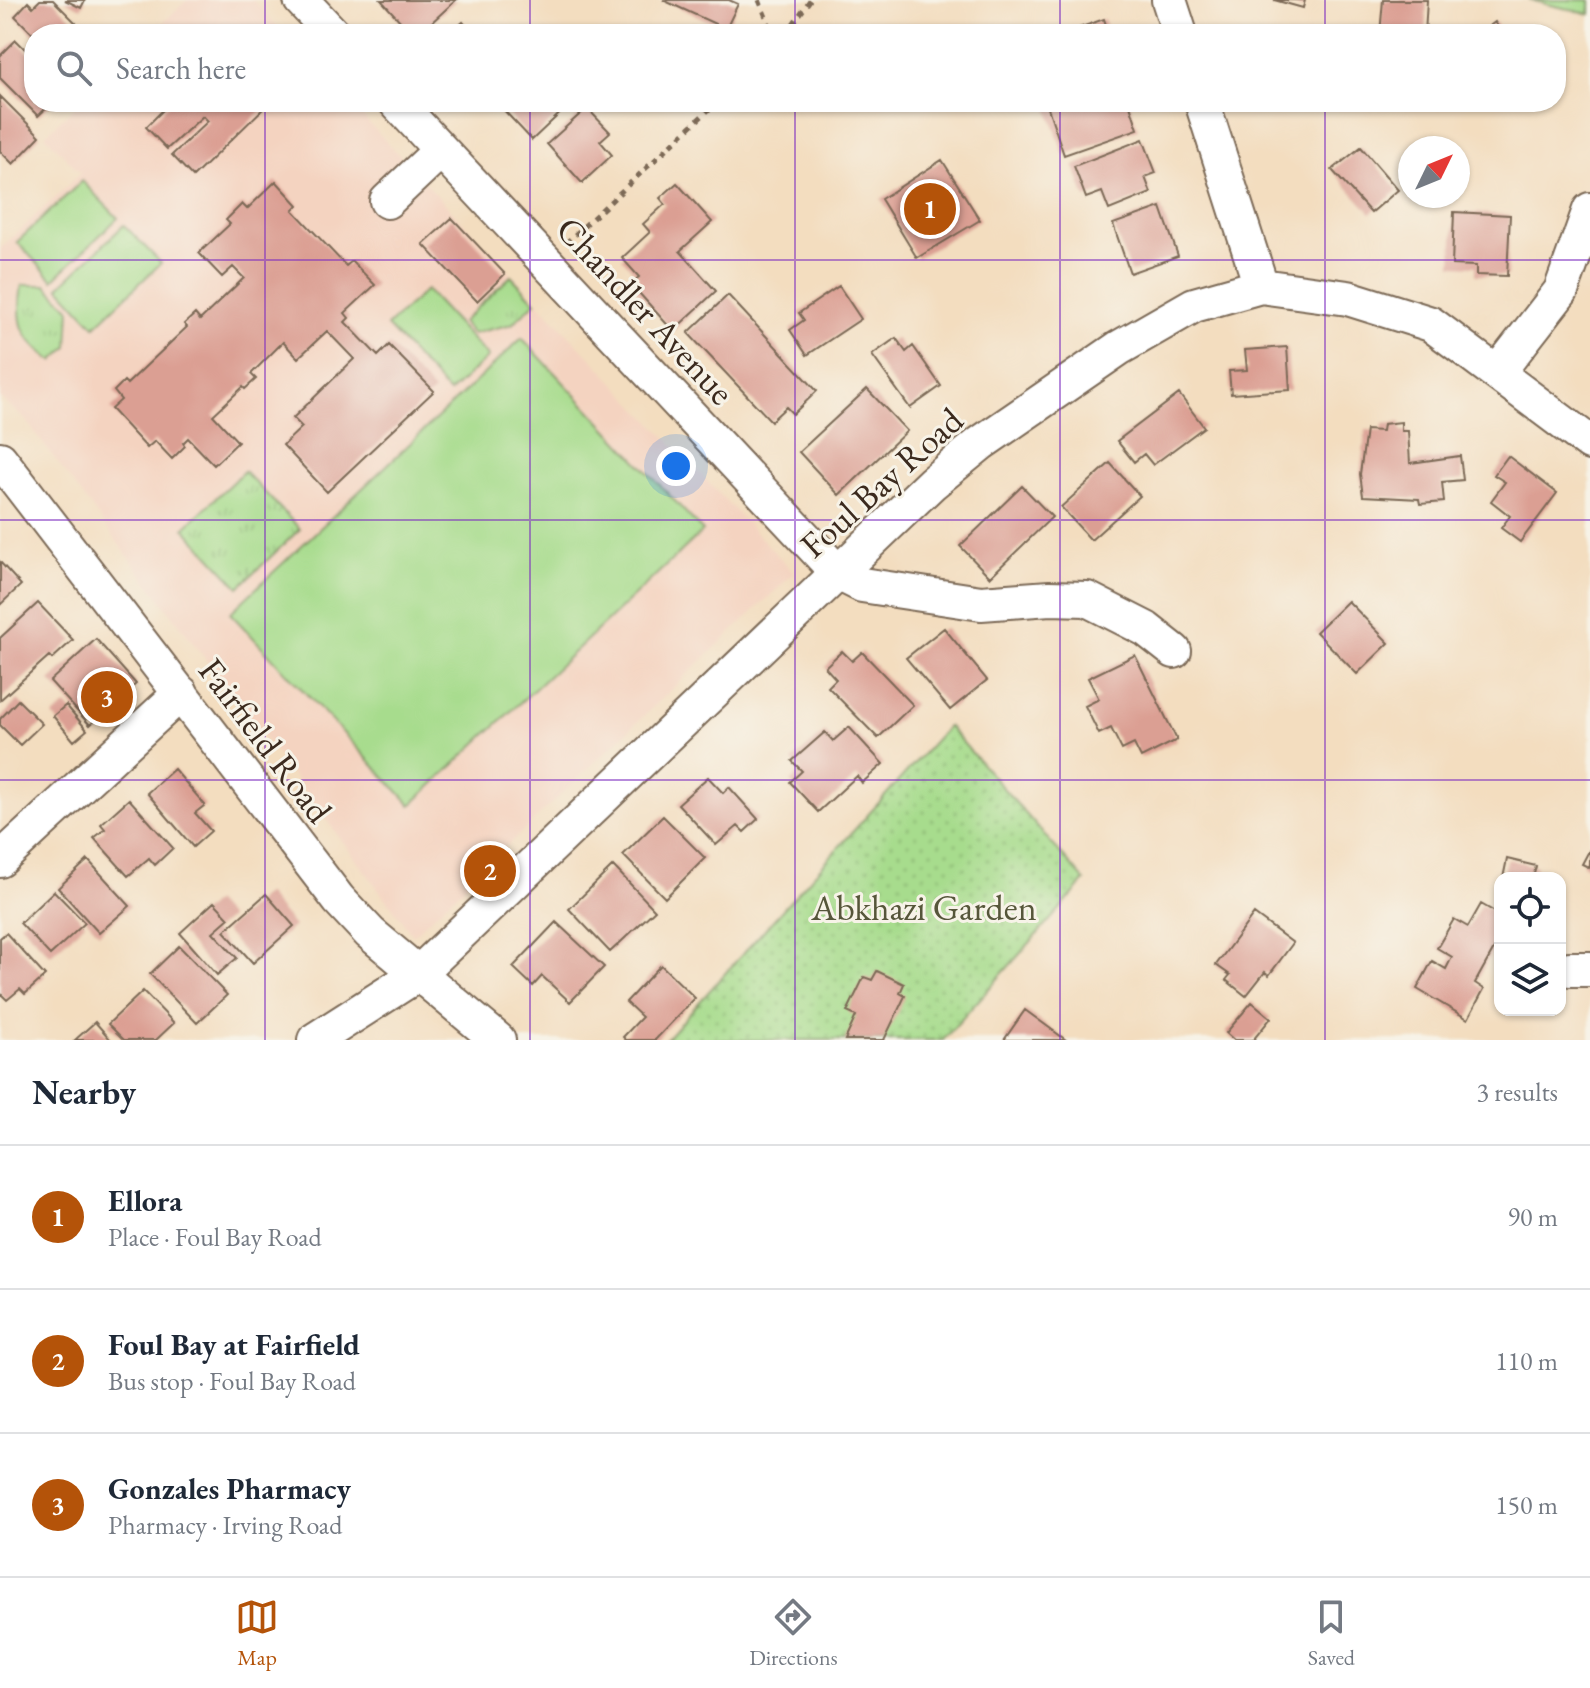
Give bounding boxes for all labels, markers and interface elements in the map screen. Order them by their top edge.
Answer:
search box [24,24,1566,112]
icon: search [52,46,96,90]
text: Search here [116,49,246,88]
north arrow [1398,136,1470,208]
pin: 1 [904,179,956,239]
street label: Chandler Avenue [546,206,745,414]
street label: Foul Bay Road [790,396,973,568]
your location [656,446,696,486]
street label: Fairfield Road [188,648,343,833]
pin: 3 [81,667,133,727]
pin: 2 [464,841,516,901]
map controls [1494,872,1566,1016]
button: locate [1494,872,1566,944]
park label: Abkhazi Garden [810,884,1037,931]
button: layers [1494,944,1566,1016]
text: Nearby [32,1070,136,1114]
text: 3 results [1477,1075,1558,1109]
text: Ellora [108,1181,183,1220]
text: 1 [51,1200,65,1234]
text: 90 m [1508,1200,1558,1234]
text: Place · Foul Bay Road [108,1220,322,1254]
text: Foul Bay at Fairfield [108,1325,360,1364]
text: 2 [51,1344,65,1378]
text: 110 m [1495,1344,1558,1378]
text: Bus stop · Foul Bay Road [108,1364,356,1398]
text: Gonzales Pharmacy [108,1469,351,1508]
text: 3 [51,1488,65,1522]
text: 150 m [1495,1488,1558,1522]
text: Pharmacy · Irving Road [108,1508,342,1542]
tab: Map [235,1595,279,1672]
tab: Directions [749,1595,838,1672]
tab: Saved [1308,1595,1355,1672]

